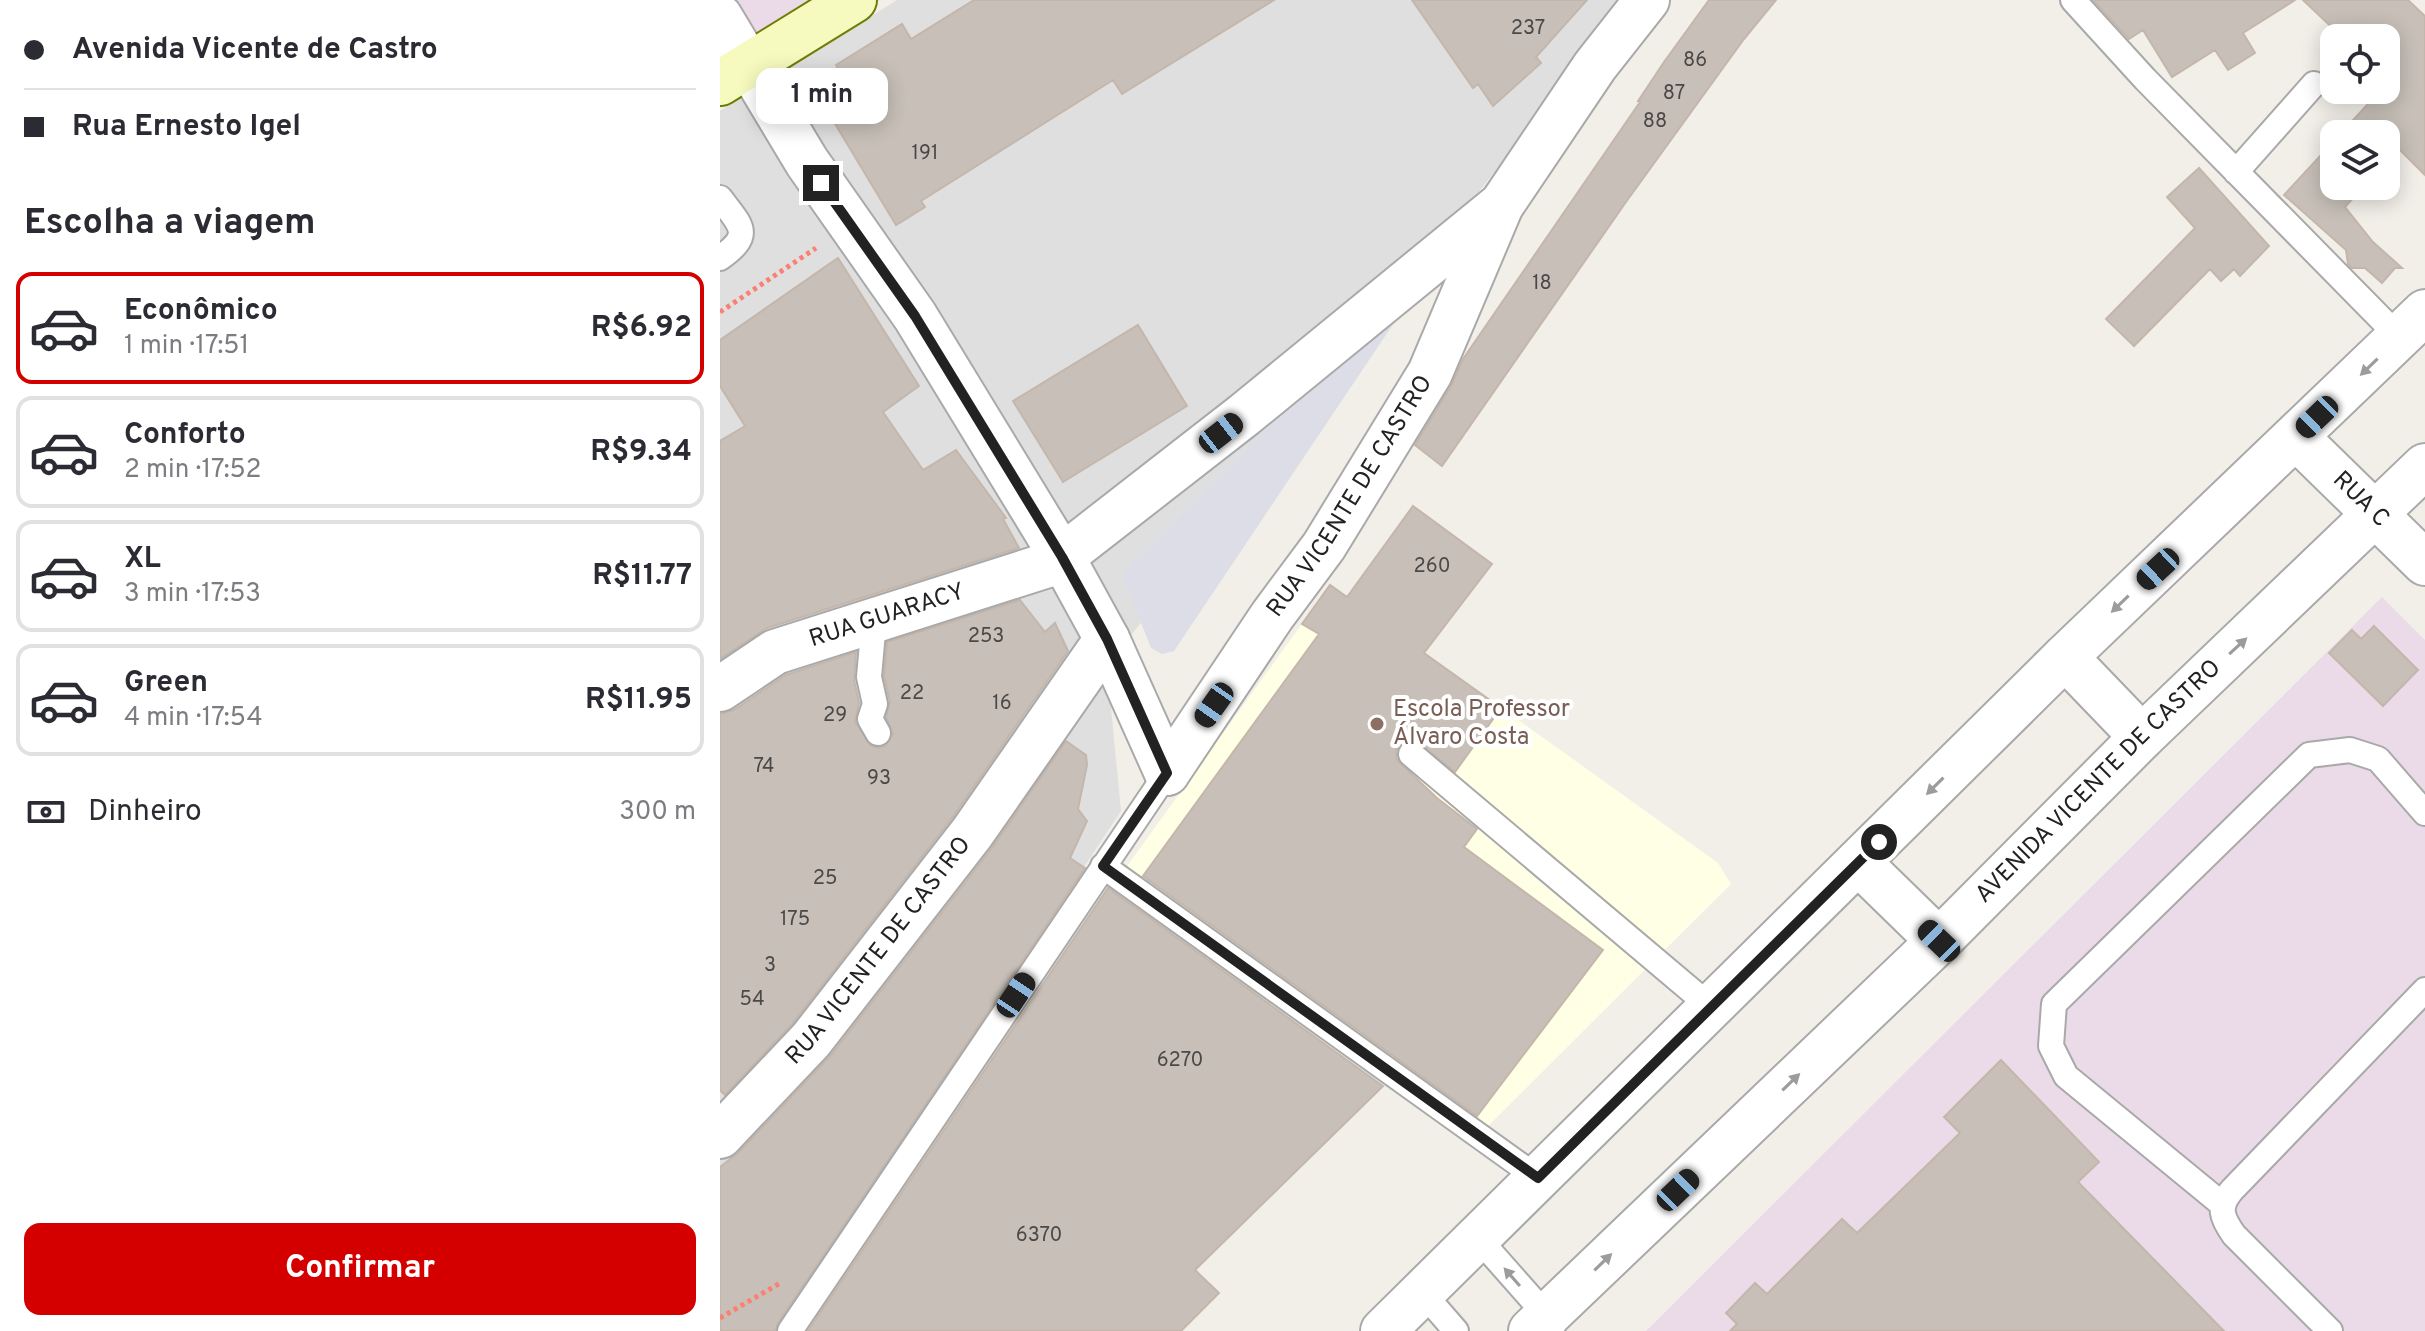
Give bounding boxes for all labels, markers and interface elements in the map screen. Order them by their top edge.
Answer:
house number: 237 [1511,16,1545,42]
map controls [2320,24,2400,200]
button: locate [2320,24,2400,104]
text: Avenida Vicente de Castro [72,32,438,69]
house number: 86 [1683,48,1707,74]
callout: 1 min [755,67,887,123]
text: 1 min [791,79,853,112]
house number: 87 [1663,81,1685,107]
text: Rua Ernesto Igel [72,109,301,146]
house number: 88 [1643,109,1667,135]
button: layers [2320,120,2400,200]
house number: 191 [912,141,938,167]
route end [803,165,839,201]
text: Escolha a viagem [24,201,316,247]
house number: 18 [1532,271,1552,297]
icon: car [28,292,100,364]
text: Econômico [124,293,278,330]
text: R$6.92 [591,310,692,347]
text: 1 min · 17:51 [124,330,249,363]
one-way arrow [2360,357,2379,375]
street label: RUA VICENTE DE CASTRO [1261,370,1440,624]
car [2291,392,2343,442]
car [1195,409,1247,457]
icon: car [28,416,100,488]
text: Conforto [124,417,246,454]
text: R$9.34 [590,434,692,471]
text: 2 min · 17:52 [124,454,261,487]
street label: RUA C [2326,465,2395,534]
icon: car [28,540,100,612]
text: XL [124,541,161,578]
car [2132,544,2184,594]
house number: 260 [1413,554,1451,580]
text: R$11.77 [592,558,692,595]
street label: RUA GUARACY [806,577,969,655]
text: 3 min · 17:53 [124,578,261,611]
one-way arrow [2111,595,2130,613]
house number: 253 [968,624,1004,650]
one-way arrow [2228,638,2247,656]
street label: AVENIDA VICENTE DE CASTRO [1970,654,2228,910]
icon: car [28,664,100,736]
text: Green [124,665,208,702]
car [1190,678,1238,732]
house number: 22 [900,681,924,707]
text: R$11.95 [585,682,692,719]
house number: 16 [992,691,1012,717]
place label: Escola Professor Álvaro Costa [1393,695,1570,753]
text: 4 min · 17:54 [124,702,263,735]
house number: 29 [823,703,847,729]
marker: Escola Professor Álvaro Costa [1368,715,1386,733]
house number: 74 [754,754,774,780]
house number: 93 [867,766,891,792]
one-way arrow [1926,776,1944,795]
icon: cash [24,790,68,834]
text: Dinheiro [88,794,202,831]
text: 300 m [619,796,696,829]
route start [1861,824,1897,860]
street label: RUA VICENTE DE CASTRO [780,831,978,1072]
house number: 25 [813,866,837,892]
house number: 175 [780,907,810,933]
car [1913,916,1965,966]
house number: 3 [764,953,776,979]
car [993,968,1039,1022]
house number: 54 [739,987,765,1013]
house number: 6270 [1157,1048,1203,1074]
one-way arrow [1781,1073,1800,1092]
car [1652,1165,1704,1215]
button: Confirmar [24,1223,696,1315]
house number: 6370 [1016,1223,1062,1249]
one-way arrow [1593,1253,1612,1271]
one-way arrow [1504,1267,1521,1287]

